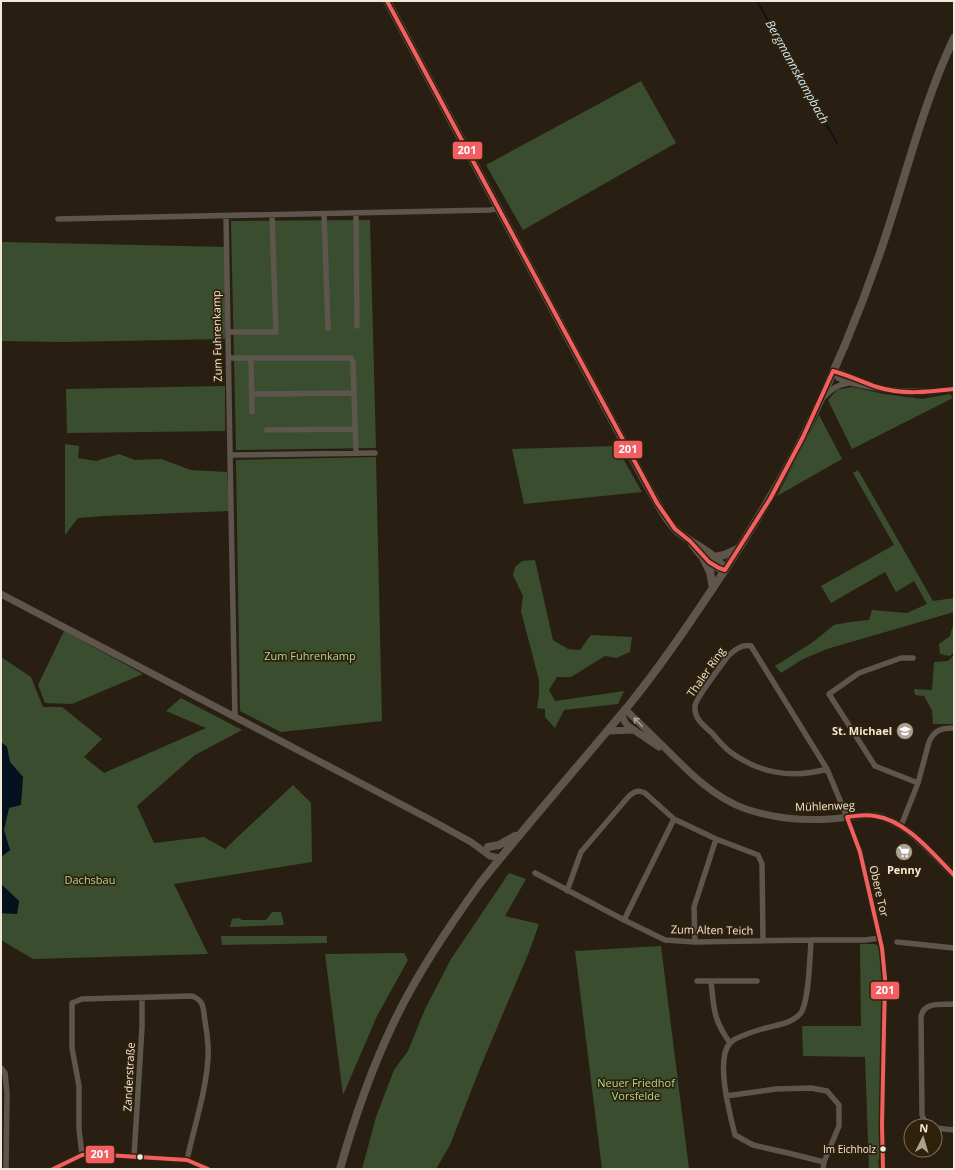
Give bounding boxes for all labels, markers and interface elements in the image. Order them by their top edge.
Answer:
water label: Bergmannskampbach [762,17,833,127]
line badge: 201 [452,141,483,160]
text: 201 [458,142,476,157]
street label: Zum Fuhrenkamp [208,290,225,382]
line badge: 201 [613,440,643,459]
text: 201 [619,441,637,456]
street label: Thaler Ring [683,644,728,700]
park label: Zum Fuhrenkamp [264,648,356,663]
one-way arrow [633,717,643,727]
school or university icon: St. Michael [895,721,915,741]
place label: St. Michael [832,723,892,738]
street label: Mühlenweg [795,797,855,814]
supermarket icon: Penny [894,842,914,862]
place label: Penny [887,862,922,877]
street label: Obere Tor [866,864,893,918]
park label: Dachsbau [65,872,115,887]
street label: Zum Alten Teich [671,921,753,938]
line badge: 201 [870,981,900,1000]
text: 201 [876,982,894,997]
street label: Zanderstraße [119,1042,138,1112]
park label: Neuer Friedhof Vorsfelde [597,1075,676,1103]
north arrow [903,1118,943,1158]
text: N [919,1120,929,1135]
place label: Im Eichholz [823,1142,876,1156]
marker: Im Eichholz [878,1144,888,1154]
line badge: 201 [85,1145,115,1164]
text: 201 [91,1146,109,1161]
unlabelled marker [135,1152,145,1162]

